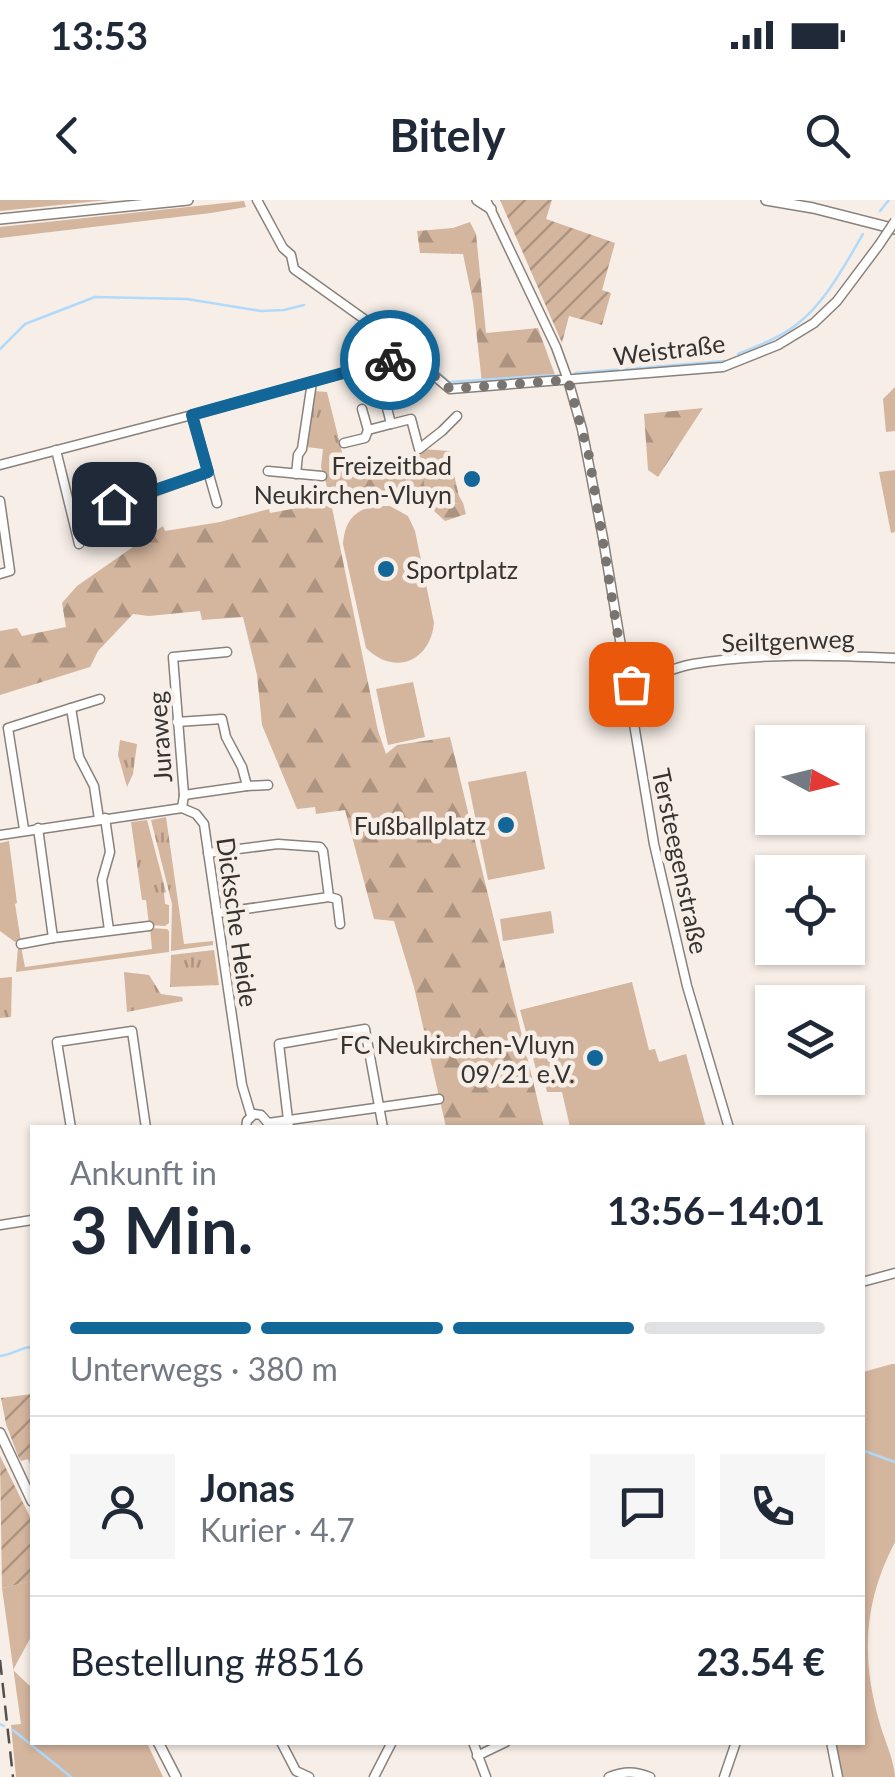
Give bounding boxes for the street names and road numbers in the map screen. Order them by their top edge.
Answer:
street label: Weistraße [611,327,727,371]
street label: Seiltgenweg [721,623,855,657]
street label: Juraweg [141,691,177,783]
street label: Tersteegenstraße [647,766,715,956]
street label: Dicksche Heide [211,835,265,1009]

